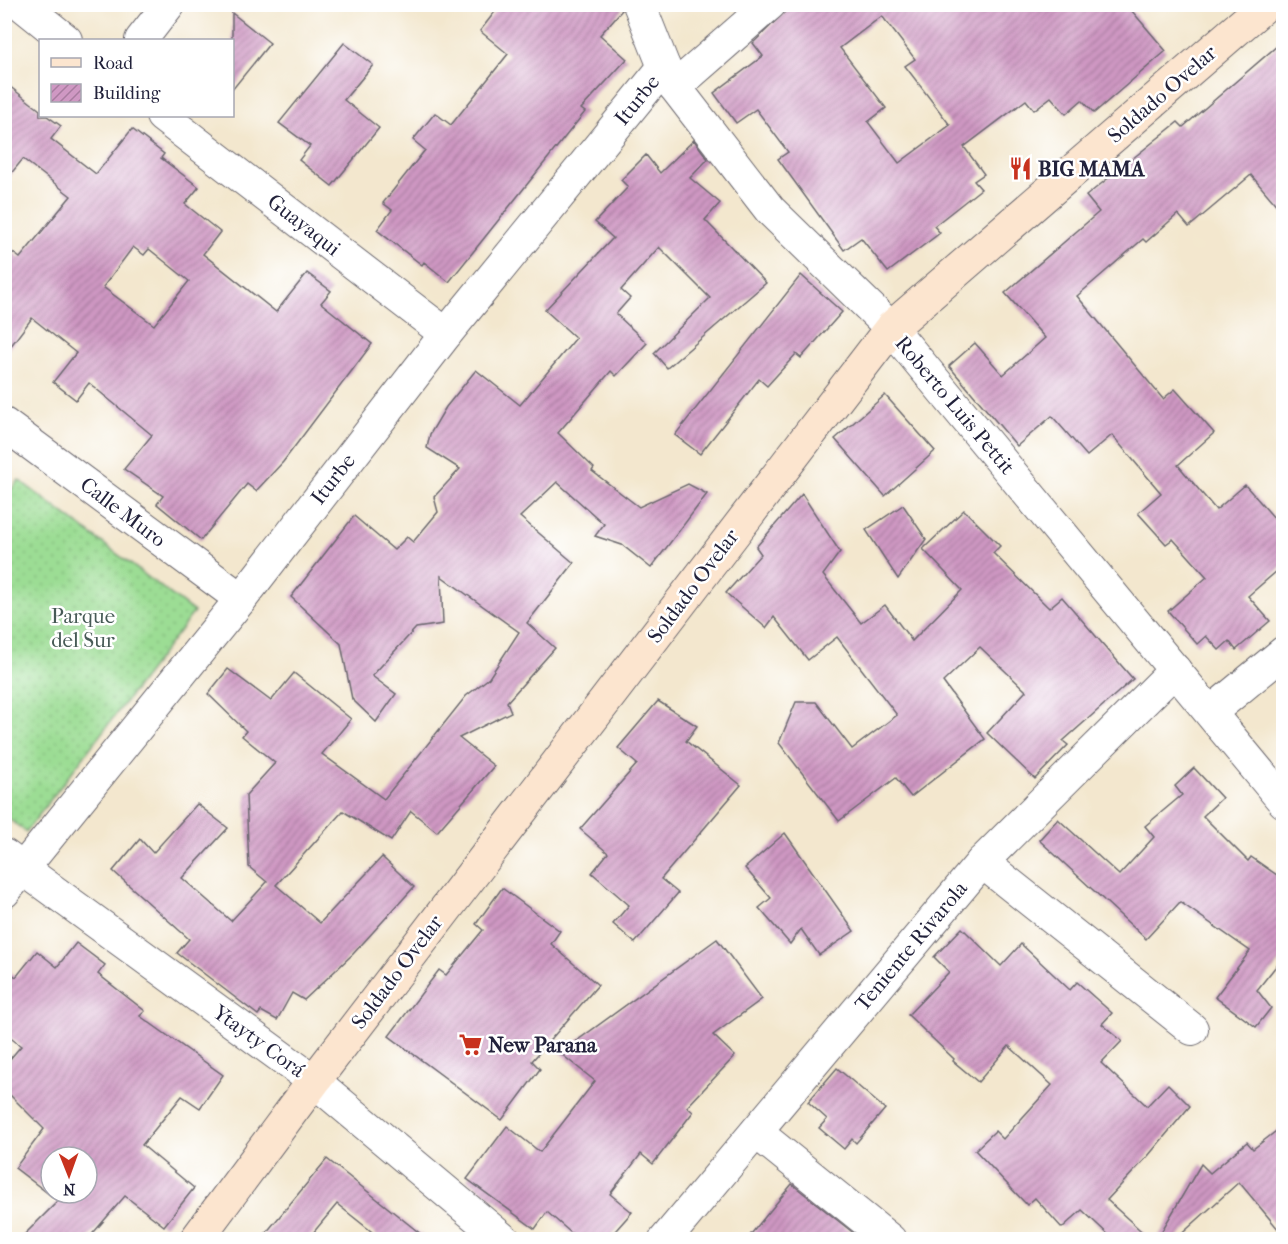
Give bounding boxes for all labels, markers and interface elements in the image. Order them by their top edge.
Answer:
legend [39,39,234,117]
street label: Soldado Ovelar [1103,40,1221,148]
text: Road [93,53,133,74]
street label: Iturbe [610,70,664,130]
text: Building [93,83,161,104]
restaurant icon: BIG MAMA [1007,156,1033,182]
place label: BIG MAMA [1038,157,1146,181]
street label: Guayaqui [263,189,345,261]
street label: Roberto Luis Pettit [890,331,1020,479]
street label: Iturbe [306,449,360,509]
street label: Calle Muro [76,472,170,552]
street label: Soldado Ovelar [642,524,744,648]
park label: Parque del Sur [51,604,115,652]
street label: Teniente Rivarola [850,876,972,1016]
street label: Soldado Ovelar [346,910,448,1034]
street label: Ytayty Corá [208,999,310,1082]
supermarket icon: New Parana [457,1032,483,1058]
place label: New Parana [488,1033,598,1057]
north arrow [39,1145,99,1205]
text: N [62,1180,75,1199]

